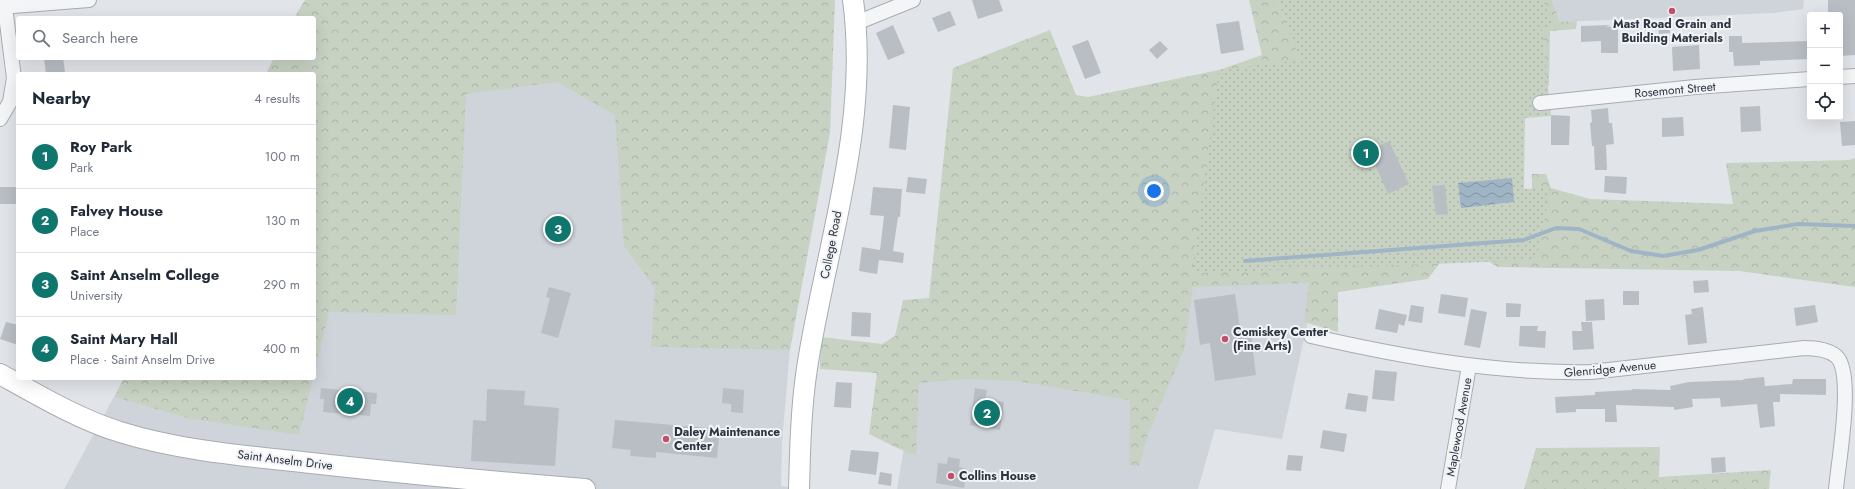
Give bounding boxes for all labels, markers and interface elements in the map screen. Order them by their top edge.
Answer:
marker: Mast Road Grain and Building Materials [1667,6,1677,16]
map controls [1807,12,1843,120]
button: + [1807,12,1843,48]
place label: Mast Road Grain and Building Materials [1613,15,1731,47]
search box [16,16,316,60]
icon: search [30,27,52,49]
text: Search here [62,27,138,49]
button: − [1807,48,1843,84]
street label: Rosemont Street [1634,77,1717,103]
button: locate [1807,84,1843,120]
text: Nearby [32,86,90,110]
text: 4 results [254,89,300,108]
text: Roy Park [70,136,132,158]
pin: 1 [1353,138,1379,168]
text: 1 [42,147,48,166]
text: 100 m [265,147,300,166]
text: Park [70,158,93,177]
your location [1144,181,1164,201]
text: Falvey House [70,200,163,222]
street label: College Road [816,209,846,281]
text: 2 [41,211,49,230]
text: 130 m [265,211,300,230]
pin: 3 [545,214,571,244]
text: Place [70,222,99,241]
text: Saint Anselm College [70,264,219,286]
text: 3 [41,275,49,294]
text: 290 m [263,275,300,294]
text: University [70,286,122,305]
place label: Comiskey Center (Fine Arts) [1233,323,1328,355]
text: Saint Mary Hall [70,328,178,350]
marker: Comiskey Center (Fine Arts) [1220,334,1230,344]
text: 4 [40,339,50,358]
text: 400 m [263,339,300,358]
text: Place · Saint Anselm Drive [70,350,215,369]
street label: Glenridge Avenue [1563,356,1657,382]
street label: Maplewood Avenue [1441,376,1477,478]
pin: 4 [337,386,363,416]
pin: 2 [974,398,1000,428]
place label: Daley Maintenance Center [674,423,780,455]
marker: Daley Maintenance Center [661,434,671,444]
street label: Saint Anselm Drive [236,445,334,475]
place label: Collins House [959,467,1036,485]
marker: Collins House [946,471,956,481]

